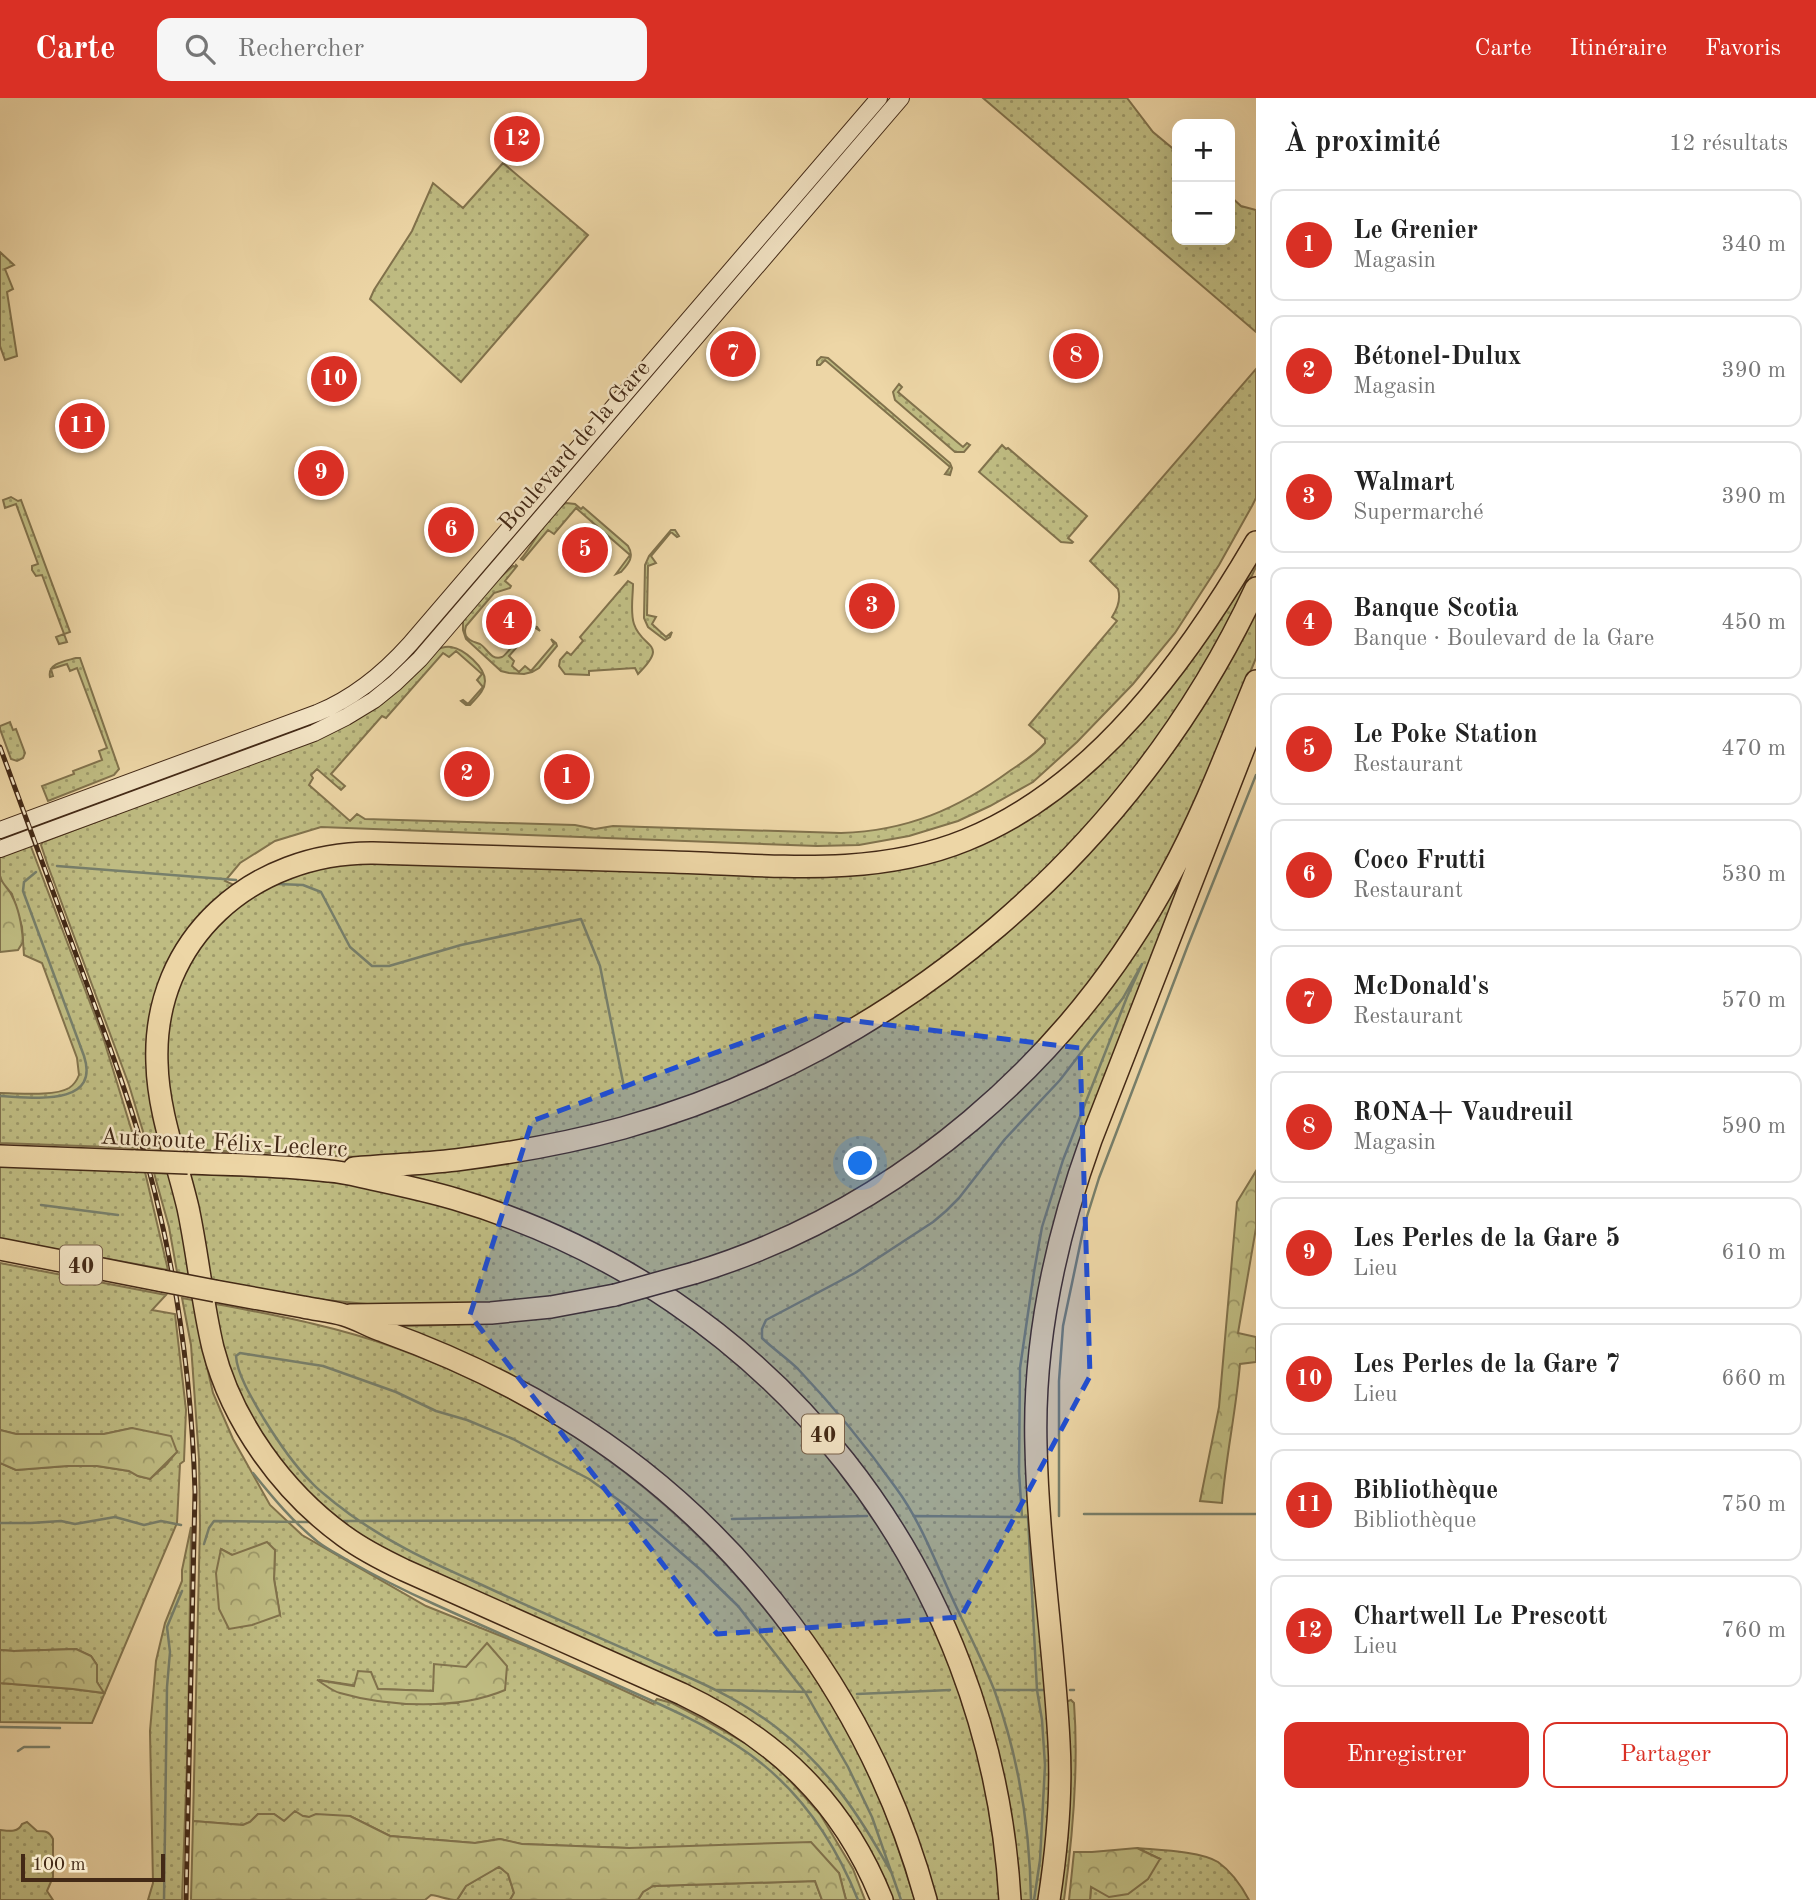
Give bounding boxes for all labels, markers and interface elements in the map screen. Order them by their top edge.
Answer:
search box [157,18,647,81]
icon: search [181,30,219,68]
text: Carte [35,33,115,66]
text: Rechercher [237,36,364,62]
text: Carte [1474,37,1532,61]
text: Itinéraire [1570,37,1667,61]
text: Favoris [1705,37,1781,61]
pin: 12 [494,113,540,165]
map controls [1172,119,1235,245]
button: + [1172,119,1235,182]
text: À proximité [1284,128,1441,158]
text: 12 résultats [1669,132,1788,155]
button: − [1172,182,1235,245]
text: Le Grenier [1353,218,1478,244]
text: 1 [1302,233,1316,256]
text: 340 m [1721,233,1786,256]
text: Magasin [1353,249,1436,272]
pin: 7 [710,328,756,380]
pin: 8 [1053,330,1099,382]
text: Bétonel-Dulux [1353,344,1521,370]
pin: 10 [311,353,357,405]
street label: Boulevard de la Gare [495,357,656,536]
text: 2 [1302,359,1316,382]
text: 390 m [1721,359,1786,382]
text: Magasin [1353,375,1436,398]
pin: 11 [59,400,105,452]
pin: 9 [298,447,344,499]
text: Walmart [1353,470,1454,496]
text: 3 [1302,485,1316,508]
text: 390 m [1721,485,1786,508]
text: Supermarché [1353,501,1484,524]
pin: 6 [428,504,474,556]
pin: 5 [562,524,608,576]
pin: 3 [849,580,895,632]
pin: 4 [486,596,532,648]
text: Banque Scotia [1353,596,1518,622]
text: 4 [1302,611,1316,634]
text: 450 m [1721,611,1786,634]
text: Banque · Boulevard de la Gare [1353,627,1654,650]
text: Le Poke Station [1353,722,1538,748]
text: 5 [1302,737,1316,760]
text: 470 m [1721,737,1786,760]
pin: 2 [444,748,490,800]
pin: 1 [544,751,590,803]
text: Restaurant [1353,753,1463,776]
text: Coco Frutti [1353,848,1485,874]
text: 6 [1302,863,1316,886]
text: 530 m [1721,863,1786,886]
text: Restaurant [1353,879,1463,902]
text: McDonald's [1353,974,1489,1000]
text: 7 [1302,989,1316,1012]
text: 570 m [1721,989,1786,1012]
text: Restaurant [1353,1005,1463,1028]
text: RONA+ Vaudreuil [1353,1100,1573,1126]
text: 8 [1302,1115,1316,1138]
text: 590 m [1721,1115,1786,1138]
street label: Autoroute Félix-Leclerc [100,1126,348,1162]
text: Magasin [1353,1131,1436,1154]
your location [843,1146,877,1180]
text: Les Perles de la Gare 5 [1353,1226,1620,1252]
text: 9 [1302,1241,1316,1264]
text: 610 m [1721,1241,1786,1264]
road number: 40 [60,1246,102,1284]
text: Lieu [1353,1257,1397,1280]
text: Les Perles de la Gare 7 [1353,1352,1620,1378]
text: 10 [1296,1367,1322,1390]
text: 660 m [1721,1367,1786,1390]
text: Lieu [1353,1383,1397,1406]
road number: 40 [802,1414,844,1454]
text: Bibliothèque [1353,1478,1498,1504]
text: 11 [1296,1493,1322,1516]
text: 750 m [1721,1493,1786,1516]
text: Bibliothèque [1353,1509,1476,1532]
text: Chartwell Le Prescott [1353,1604,1607,1630]
text: 12 [1296,1619,1322,1642]
text: 760 m [1721,1619,1786,1642]
text: Lieu [1353,1635,1397,1658]
button: Enregistrer [1284,1722,1529,1788]
button: Partager [1543,1722,1788,1788]
scale bar [21,1851,164,1883]
text: 100 m [32,1856,85,1875]

